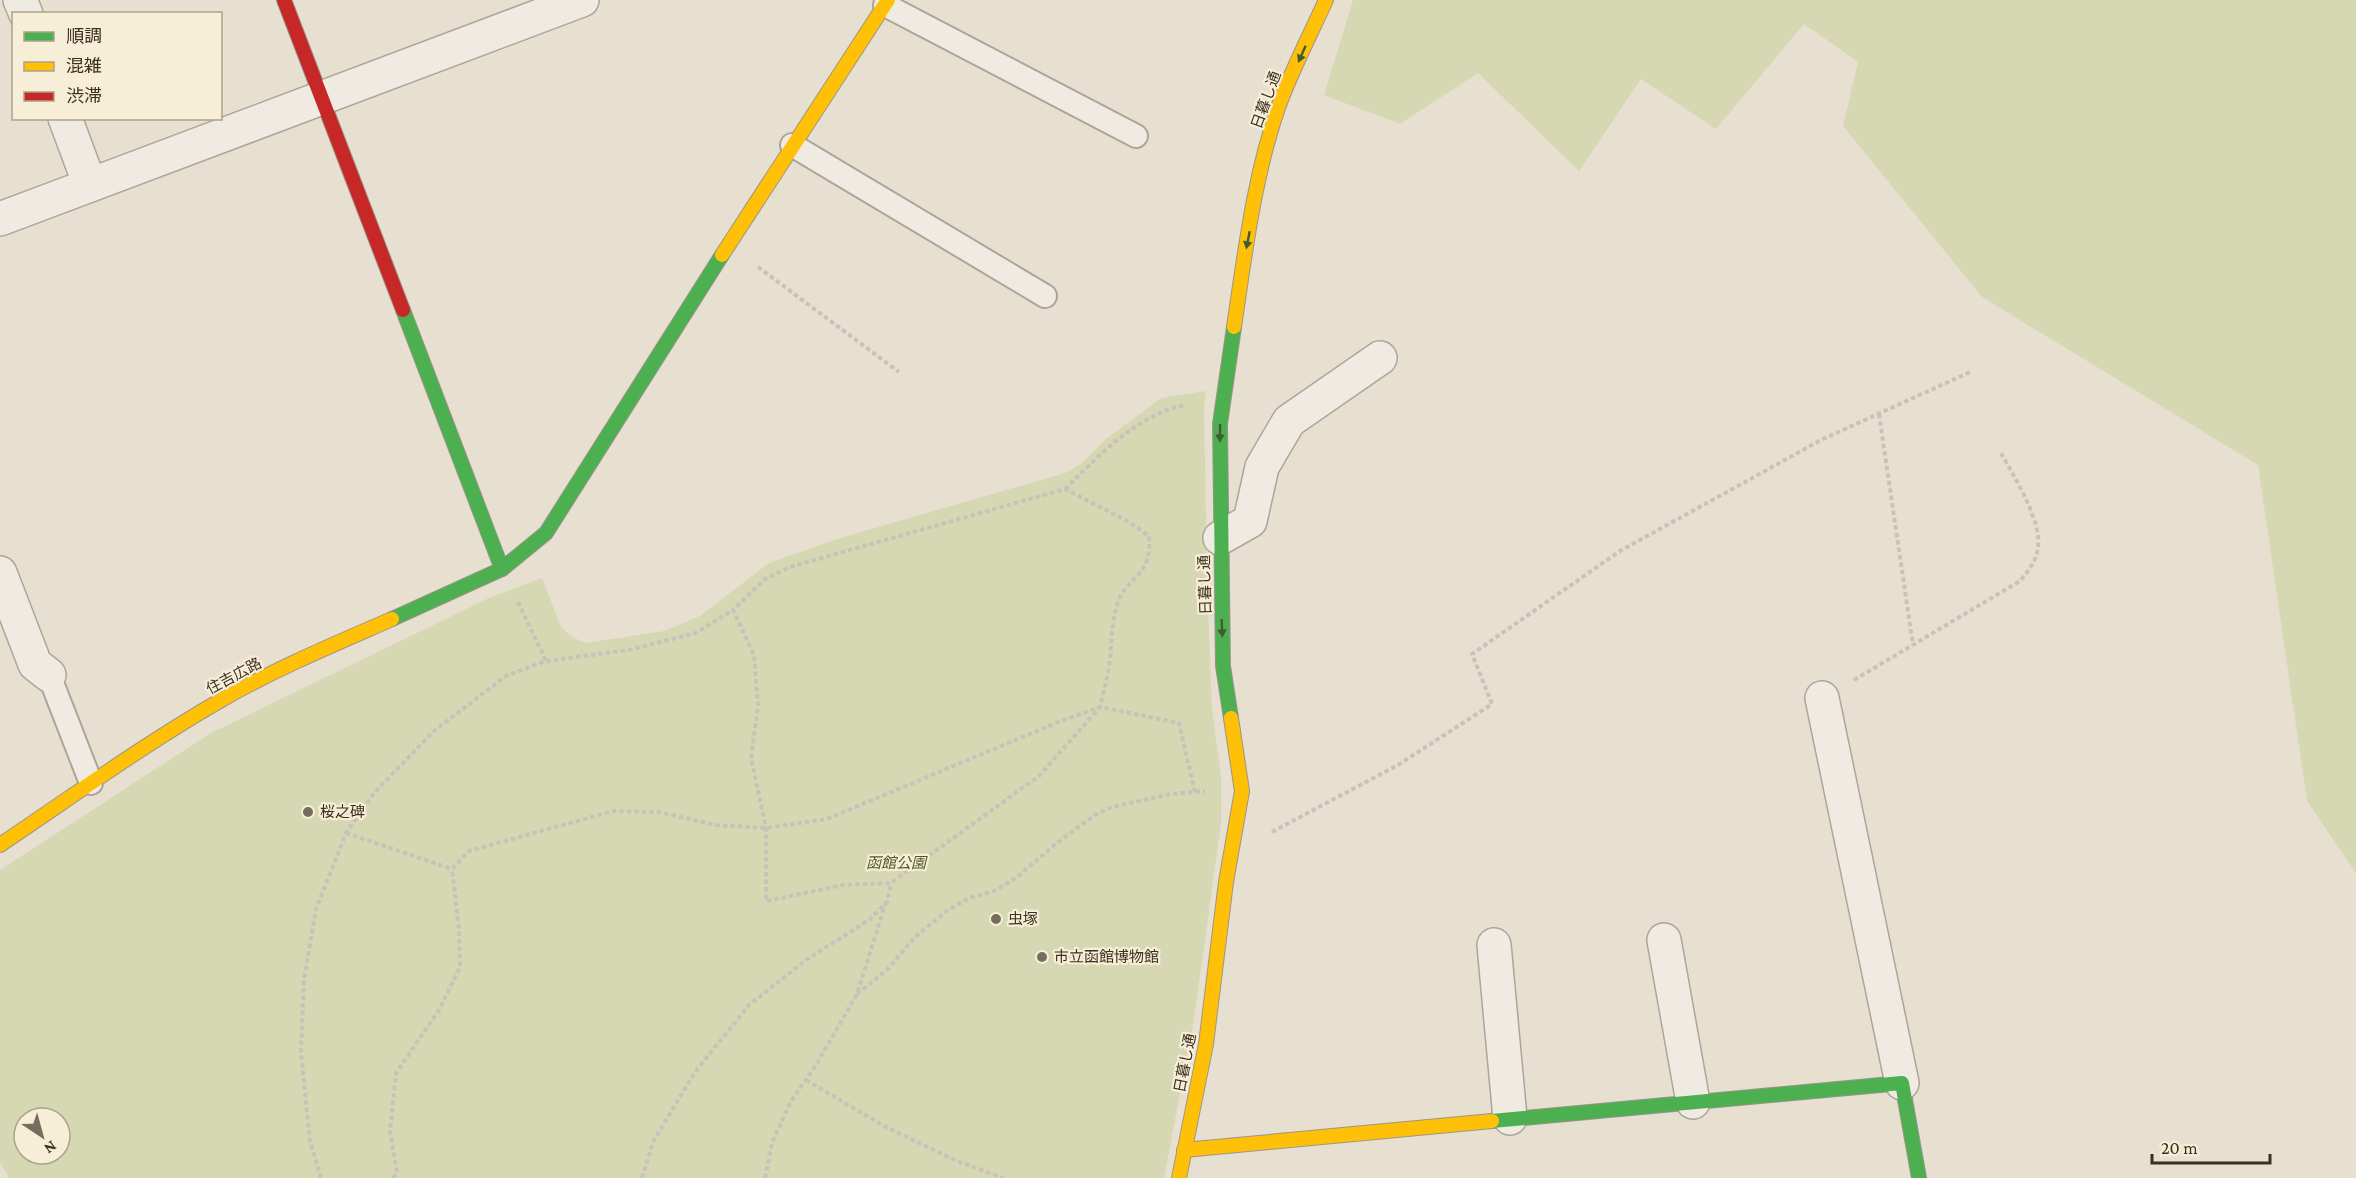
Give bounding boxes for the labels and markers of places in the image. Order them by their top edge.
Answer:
place label: 桜之碑 [320,804,365,820]
marker: 桜之碑 [301,805,315,819]
place label: 虫塚 [1008,911,1038,927]
marker: 虫塚 [989,912,1003,926]
place label: 市立函館博物館 [1054,948,1159,965]
marker: 市立函館博物館 [1035,950,1049,964]

